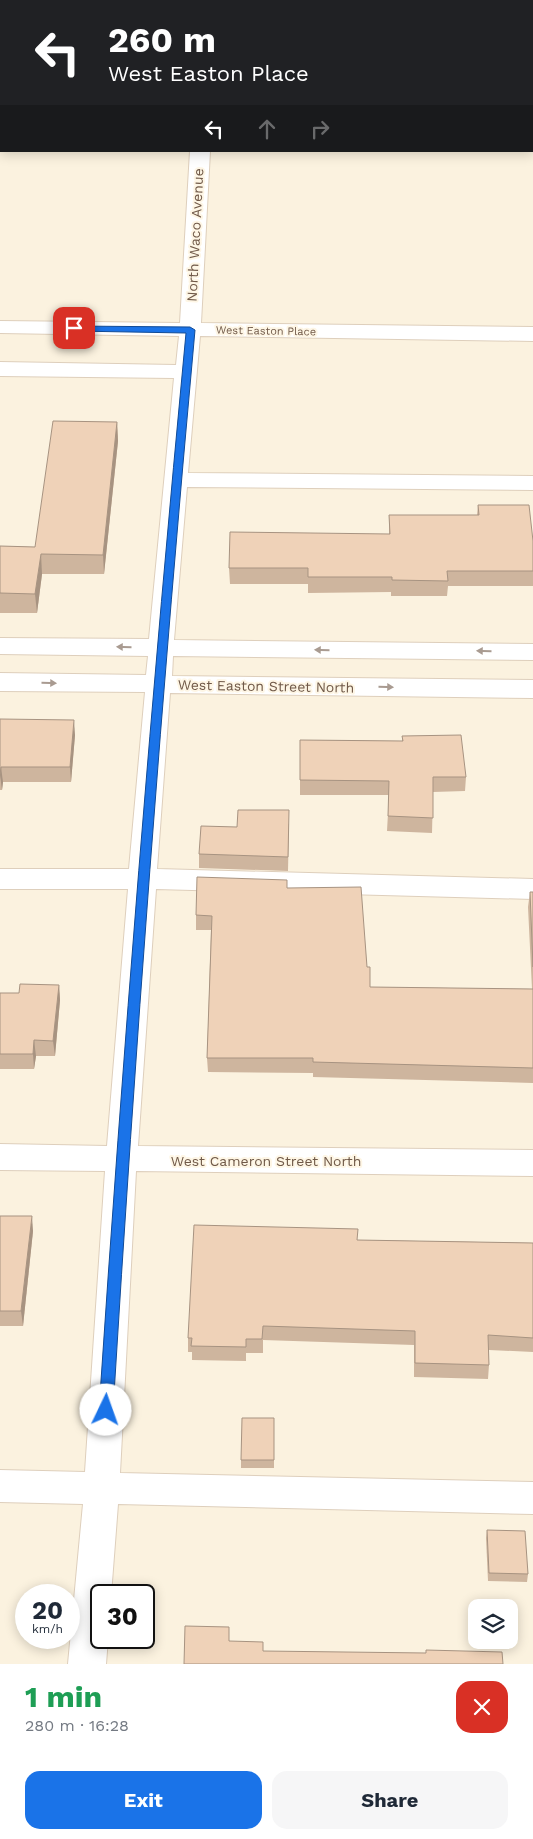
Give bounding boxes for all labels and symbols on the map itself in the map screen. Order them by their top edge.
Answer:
street label: North Waco Avenue [184,168,206,302]
pin [53,307,95,349]
street label: West Easton Place [216,324,316,338]
one-way arrow [116,643,132,651]
one-way arrow [314,645,330,653]
one-way arrow [476,647,492,655]
street label: West Easton Street North [178,676,354,696]
one-way arrow [41,679,57,687]
one-way arrow [378,683,394,691]
street label: West Cameron Street North [171,1153,361,1169]
position arrow [79,1383,131,1435]
speed limit sign: 30 [90,1584,155,1649]

